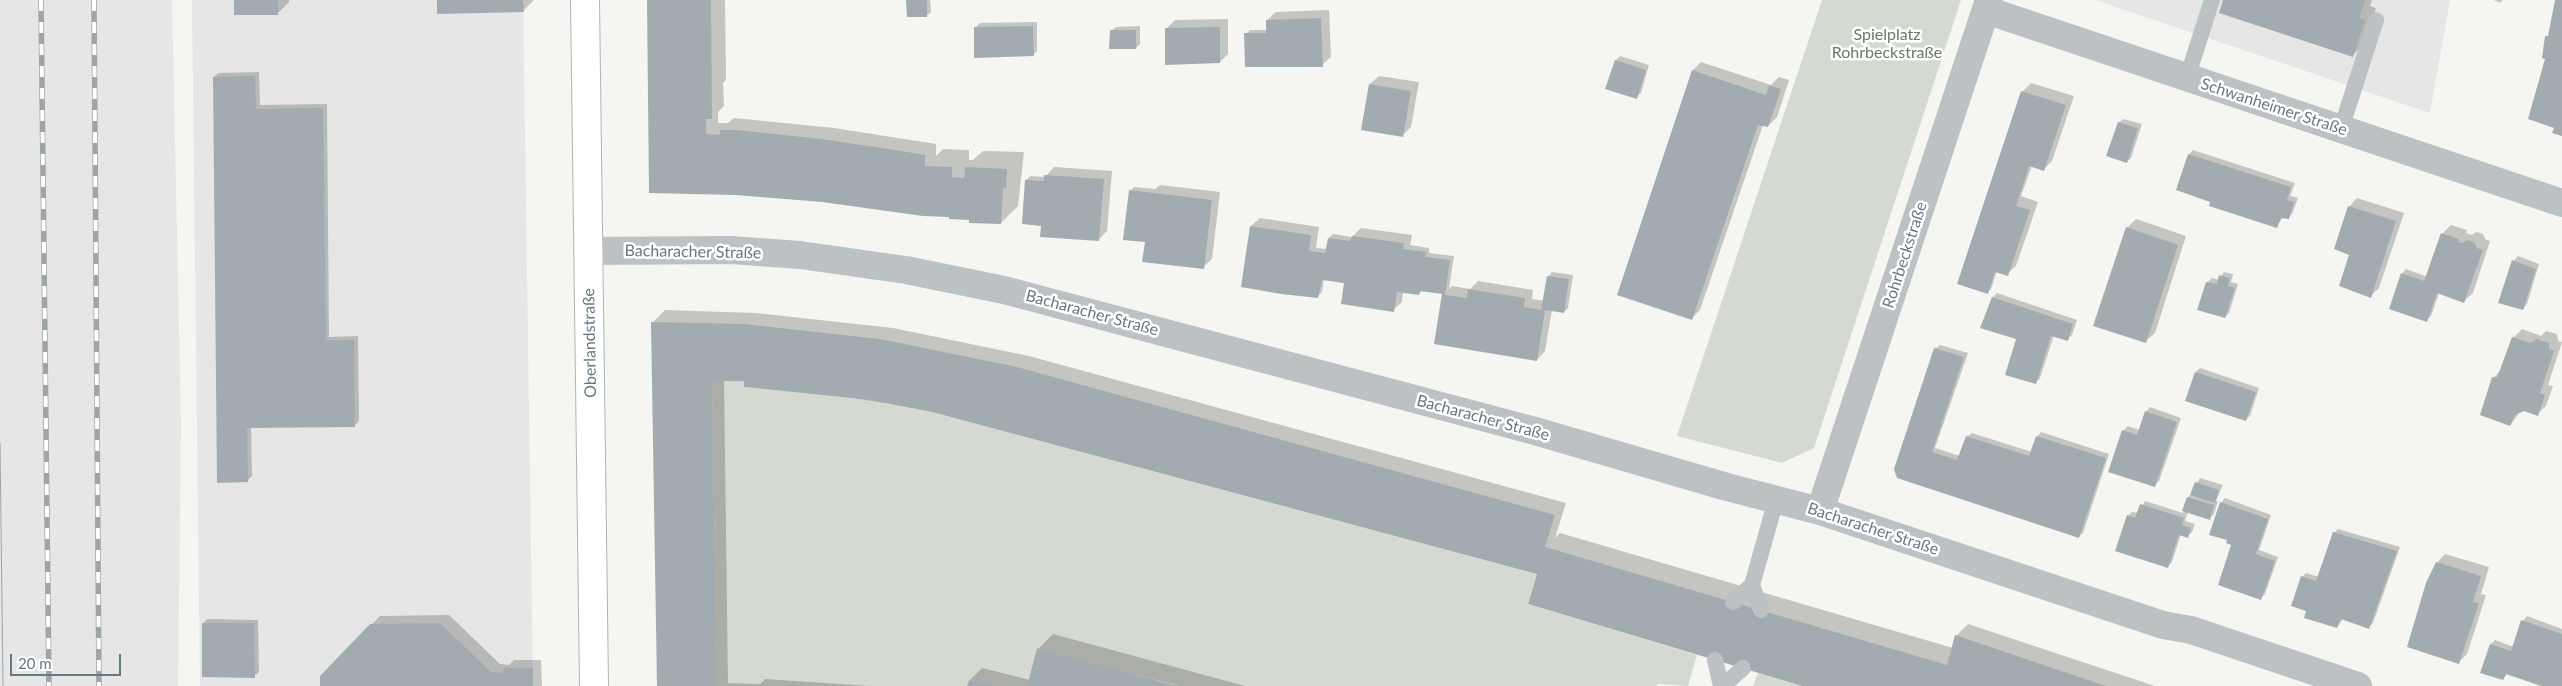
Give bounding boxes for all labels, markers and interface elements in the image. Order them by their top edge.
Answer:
park label: Spielplatz Rohrbeckstraße [1832,25,1942,63]
street label: Schwanheimer Straße [2198,74,2350,140]
street label: Rohrbeckstraße [1879,199,1931,311]
street label: Bacharacher Straße [624,241,762,263]
street label: Bacharacher Straße [1023,286,1161,340]
street label: Oberlandstraße [579,288,601,398]
street label: Bacharacher Straße [1414,391,1552,445]
street label: Bacharacher Straße [1805,499,1941,559]
scale bar [12,644,124,676]
text: 20 m [18,654,52,672]

